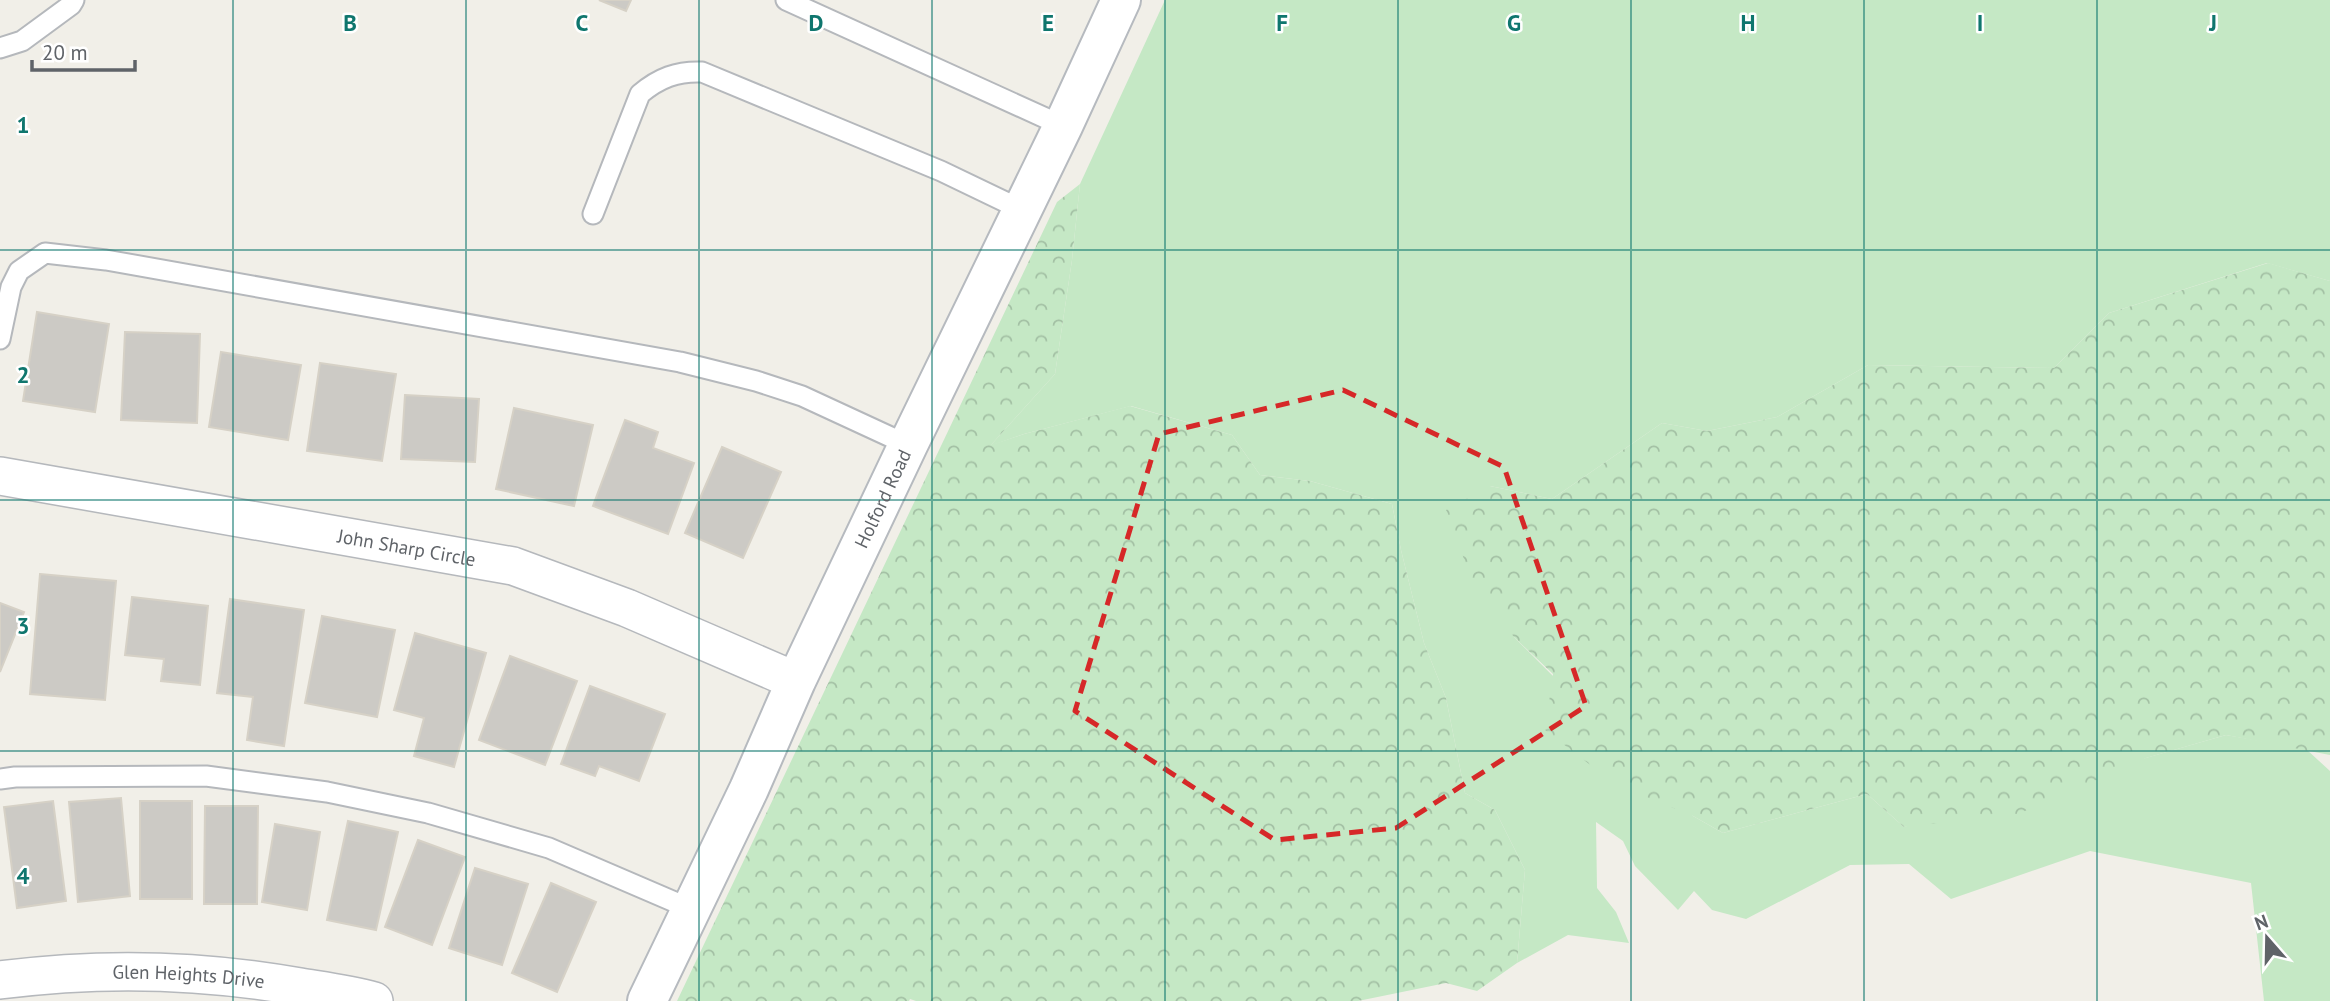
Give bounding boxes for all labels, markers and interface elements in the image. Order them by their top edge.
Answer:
text: B [343,8,357,37]
text: C [576,8,589,37]
text: D [809,8,823,37]
text: E [1042,8,1054,37]
text: F [1276,8,1288,37]
text: G [1507,8,1521,37]
text: H [1741,8,1755,37]
text: I [1977,8,1983,37]
text: J [2208,8,2217,37]
scale bar [32,28,135,72]
text: 20 m [42,39,88,66]
text: 1 [16,110,30,139]
text: 2 [16,360,30,389]
street label: Holford Road [849,445,916,552]
street label: John Sharp Circle [335,523,478,571]
text: 3 [16,611,30,640]
text: 4 [16,861,30,890]
north arrow [2232,903,2302,973]
text: N [2251,909,2271,935]
street label: Glen Heights Drive [112,960,266,993]

